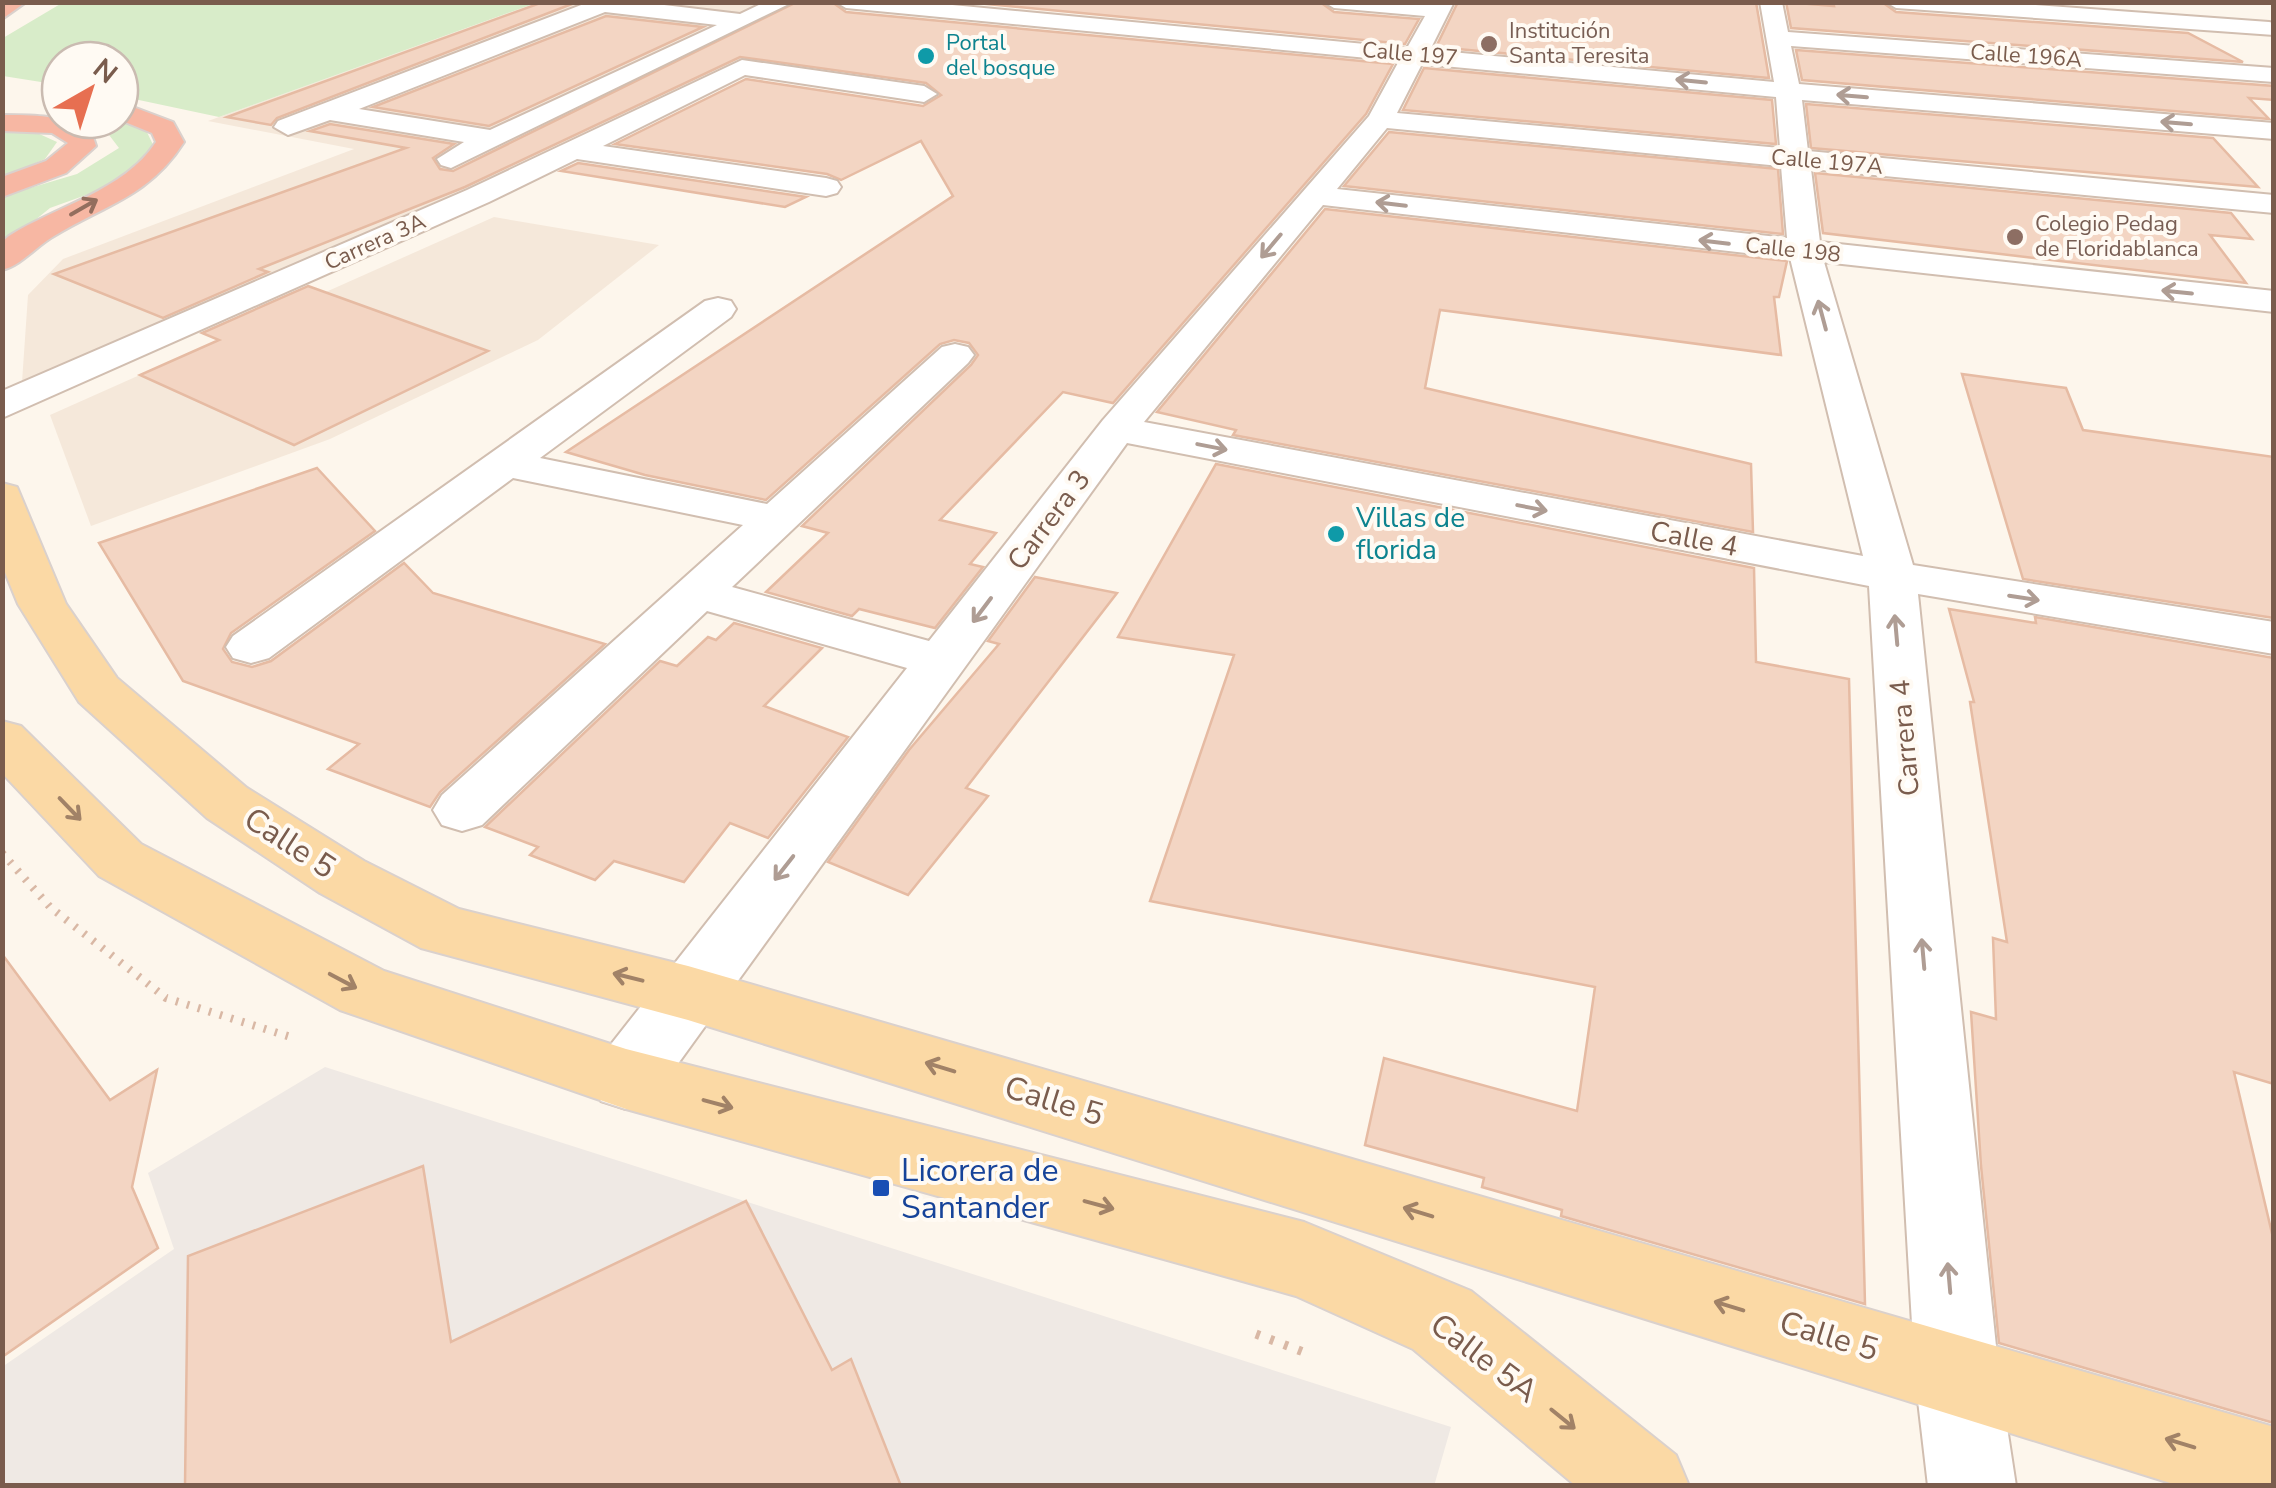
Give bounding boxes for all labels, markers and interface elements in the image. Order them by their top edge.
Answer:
place label: Institución Santa Teresita [1509,16,1649,71]
place label: Portal del bosque [946,28,1055,83]
marker: Institución Santa Teresita [1478,33,1500,55]
street label: Calle 197 [1361,35,1459,73]
street label: Calle 196A [1969,37,2083,75]
north arrow [40,40,140,140]
marker: Portal del bosque [915,45,937,67]
text: N [85,50,125,93]
one-way arrow [1676,71,1708,90]
one-way arrow [1837,87,1869,106]
one-way arrow [2161,113,2193,132]
street label: Calle 197A [1770,142,1884,182]
one-way arrow [1376,194,1408,213]
one-way arrow [69,197,98,217]
street label: Carrera 3A [320,206,430,278]
place label: Colegio Pedag de Floridablanca [2035,209,2199,264]
marker: Colegio Pedag de Floridablanca [2004,226,2026,248]
street label: Calle 198 [1744,230,1842,270]
one-way arrow [1260,232,1282,258]
one-way arrow [1699,232,1731,251]
one-way arrow [2161,282,2193,301]
one-way arrow [1811,300,1830,331]
one-way arrow [1196,438,1228,457]
street label: Carrera 3 [999,462,1099,578]
place label: Villas de florida [1355,499,1465,569]
one-way arrow [1515,499,1548,518]
street label: Calle 4 [1647,512,1741,566]
marker: Villas de florida [1325,523,1347,545]
one-way arrow [2007,589,2039,607]
one-way arrow [971,596,992,623]
one-way arrow [1887,615,1906,647]
street label: Carrera 4 [1881,678,1929,798]
one-way arrow [58,796,81,821]
street label: Calle 5 [236,797,344,889]
one-way arrow [774,854,795,881]
one-way arrow [1913,939,1932,971]
one-way arrow [612,966,644,985]
one-way arrow [328,971,357,991]
one-way arrow [924,1057,956,1075]
street label: Calle 5 [999,1066,1109,1136]
one-way arrow [702,1095,733,1114]
place label: Licorera de Santander [901,1149,1059,1229]
marker: Licorera de Santander [870,1177,892,1199]
one-way arrow [1083,1197,1115,1216]
one-way arrow [1403,1202,1435,1220]
one-way arrow [1939,1262,1958,1295]
one-way arrow [1714,1296,1746,1314]
street label: Calle 5 [1774,1301,1884,1371]
street label: Calle 5A [1421,1303,1547,1413]
one-way arrow [1550,1408,1576,1430]
one-way arrow [2165,1433,2196,1451]

